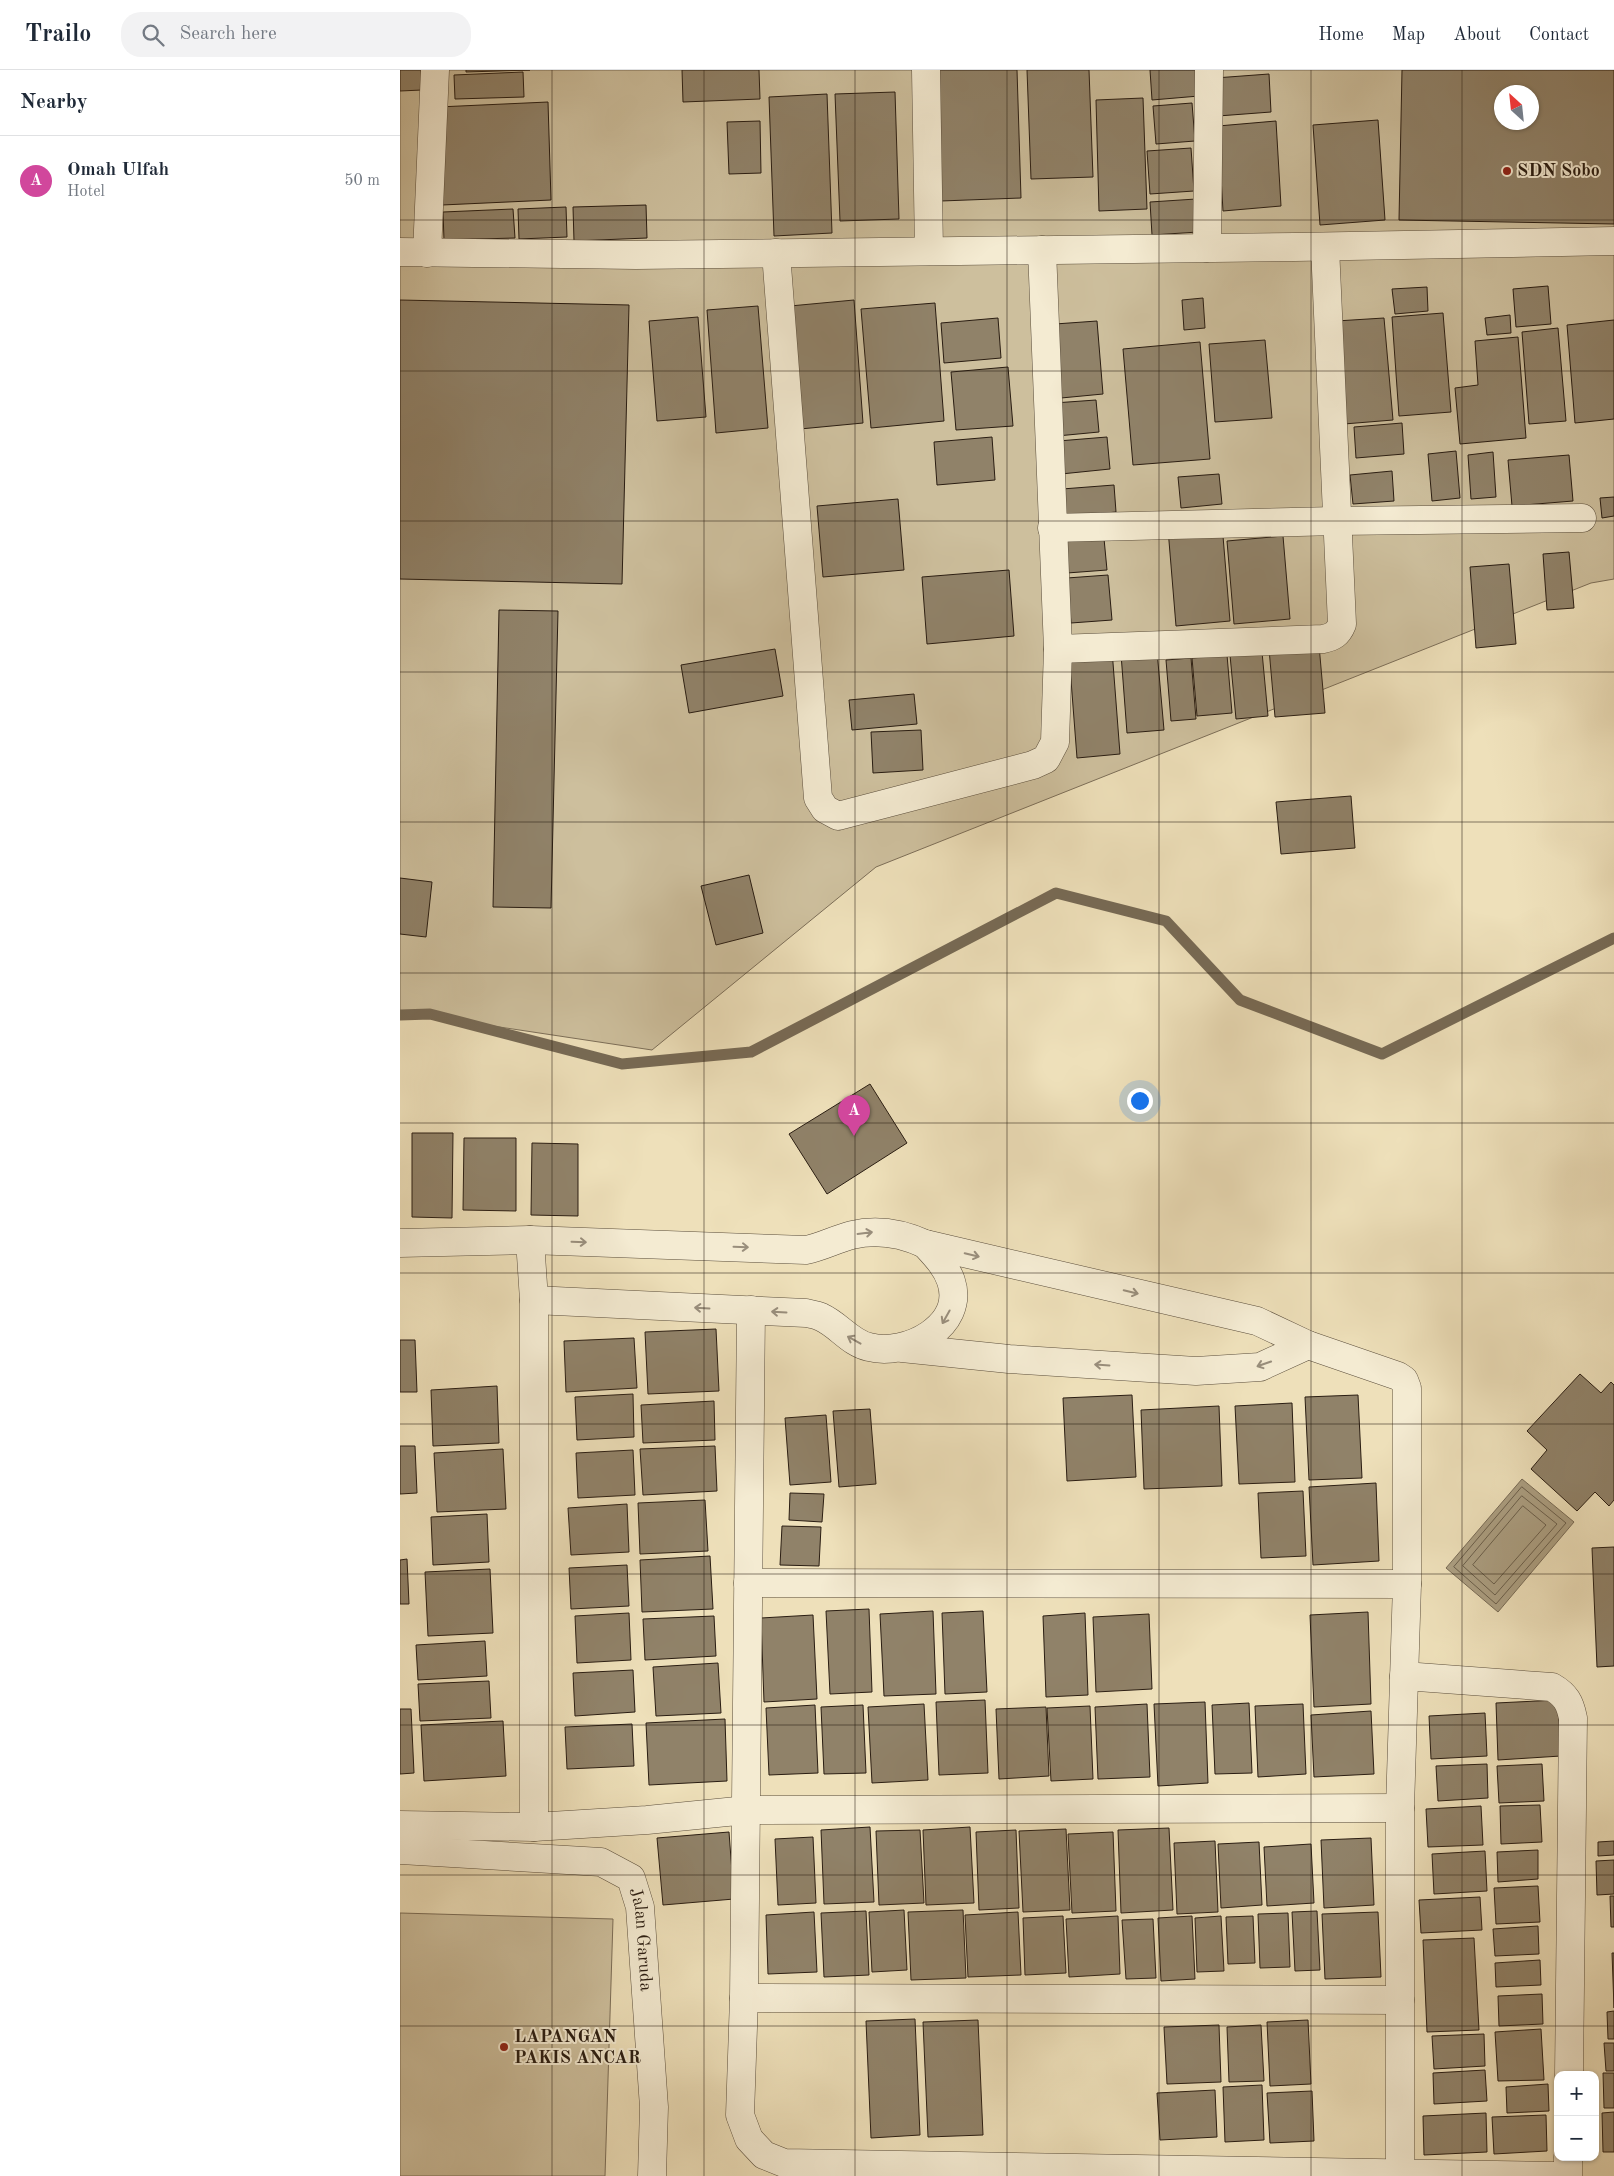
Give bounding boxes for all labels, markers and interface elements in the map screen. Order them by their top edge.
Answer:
search box [121,12,471,57]
icon: search [139,21,167,49]
text: Trailo [25,23,91,47]
text: Search here [179,25,277,44]
text: Home [1318,26,1364,44]
text: Map [1392,26,1425,44]
text: About [1453,26,1501,44]
text: Contact [1529,26,1589,44]
north arrow [1494,85,1539,130]
text: Nearby [20,92,88,113]
text: Omah Ulfah [67,161,169,180]
place label: SDN Sobo [1517,162,1600,180]
marker: SDN Sobo [1501,165,1513,177]
text: A [30,173,42,189]
text: 50 m [344,173,380,189]
text: Hotel [67,184,105,200]
your location [1127,1088,1153,1114]
pin: A [838,1095,870,1136]
one-way arrow [857,1228,873,1238]
one-way arrow [571,1237,587,1246]
one-way arrow [733,1243,749,1252]
one-way arrow [964,1251,980,1260]
one-way arrow [1122,1288,1138,1297]
one-way arrow [694,1303,710,1313]
one-way arrow [771,1307,787,1316]
one-way arrow [941,1310,951,1325]
one-way arrow [848,1335,862,1345]
one-way arrow [1095,1360,1111,1369]
one-way arrow [1257,1360,1272,1369]
street label: Jalan Garuda [625,1885,655,1992]
place label: LAPANGAN PAKIS ANCAR [514,2028,641,2067]
marker: LAPANGAN PAKIS ANCAR [498,2041,510,2053]
map controls [1554,2071,1599,2161]
button: + [1554,2071,1599,2116]
button: − [1554,2116,1599,2161]

